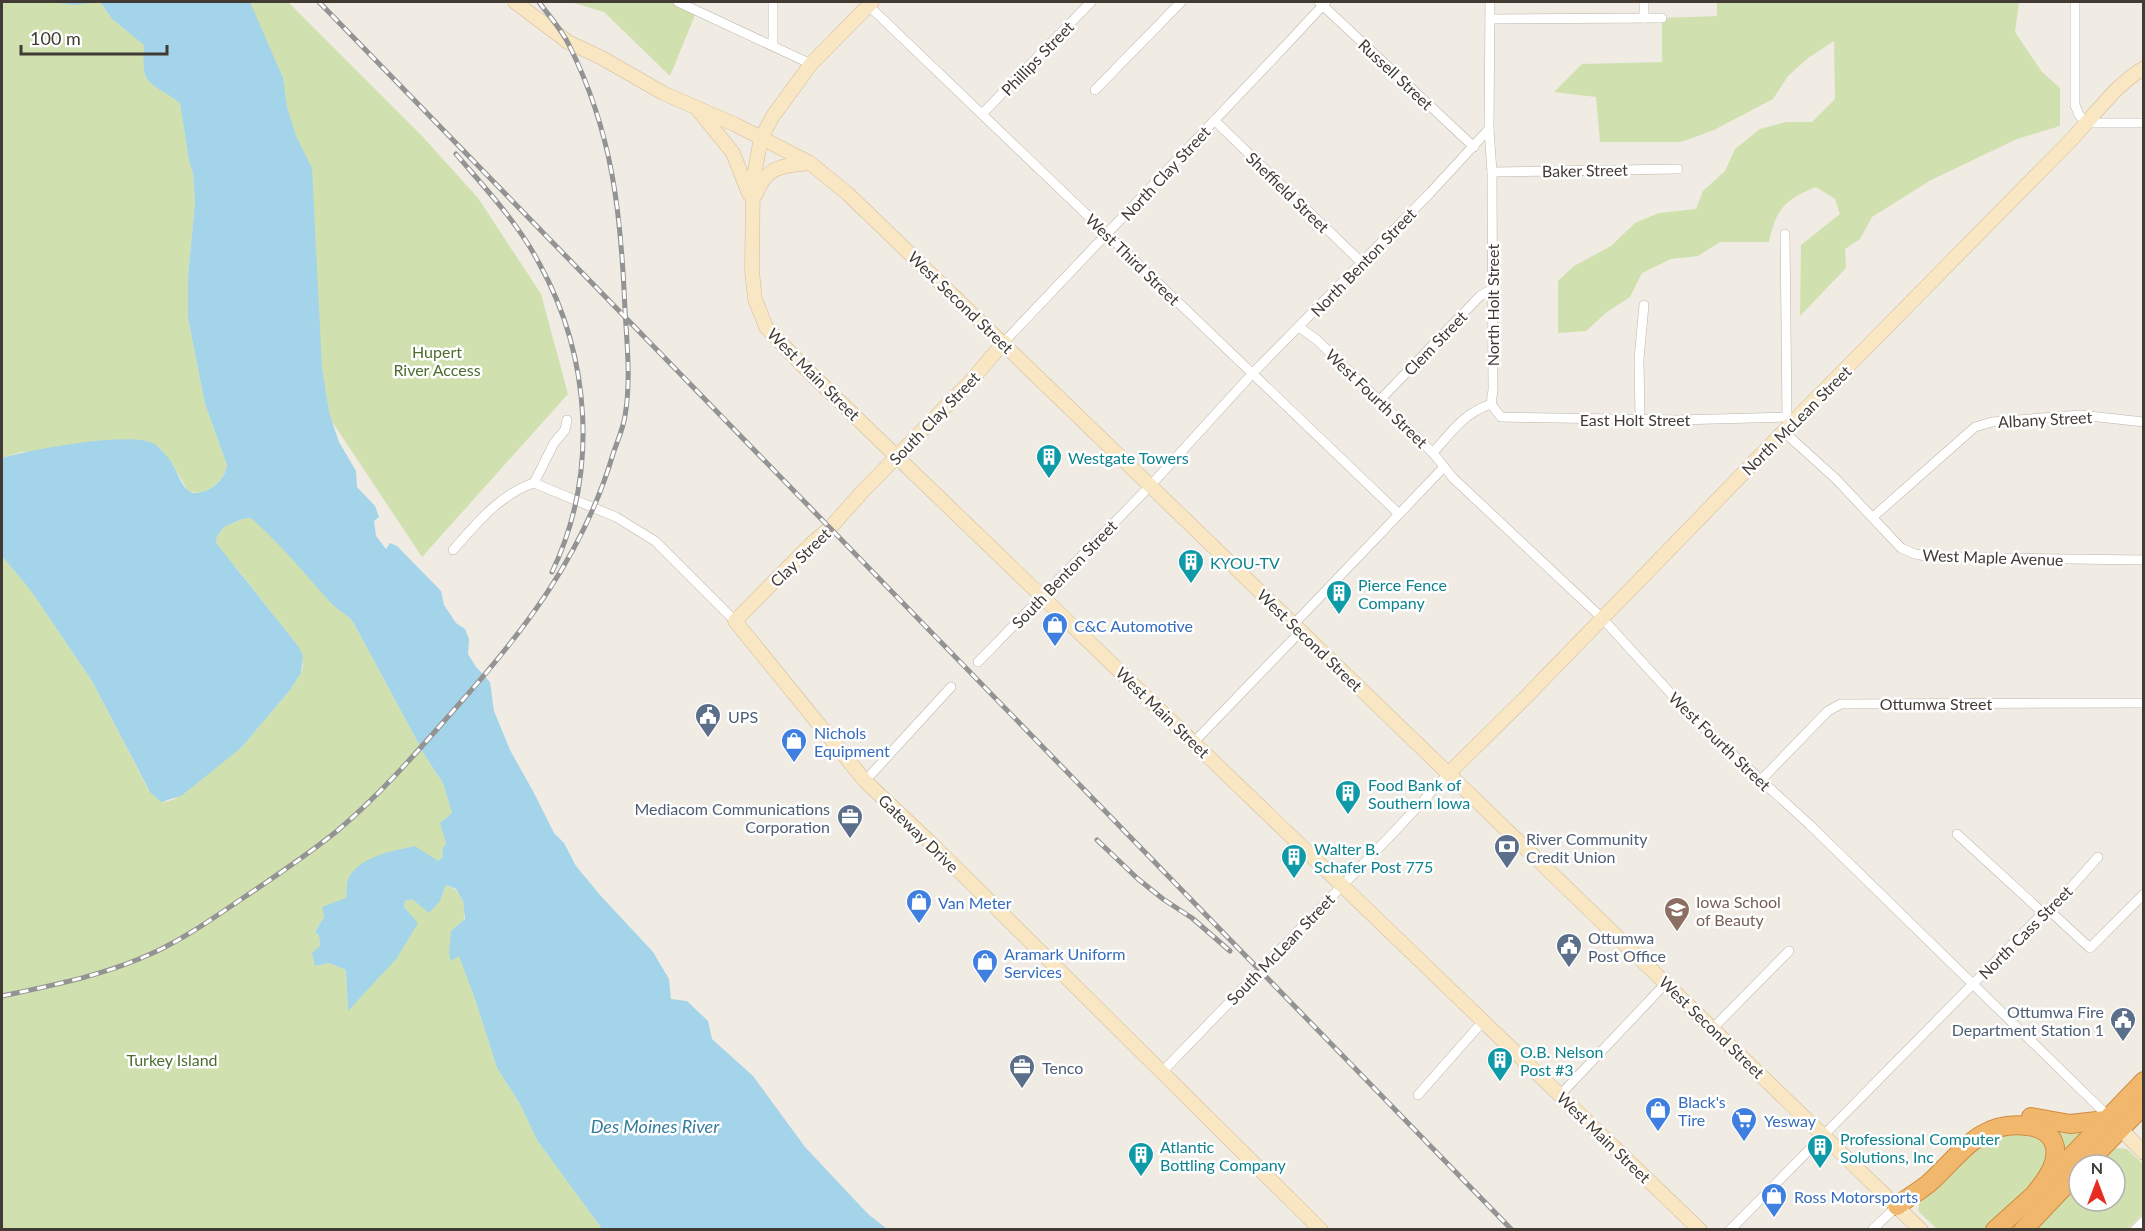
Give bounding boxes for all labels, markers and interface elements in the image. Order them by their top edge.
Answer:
street label: Phillips Street [997,17,1077,99]
scale bar [21,18,166,56]
text: 100 m [30,27,81,49]
street label: Russell Street [1355,35,1437,113]
street label: North Clay Street [1116,122,1214,224]
street label: Sheffield Street [1243,148,1333,236]
street label: Baker Street [1542,160,1628,180]
street label: North Benton Street [1306,204,1420,320]
street label: West Third Street [1082,209,1184,309]
street label: North Holt Street [1483,244,1502,366]
street label: West Second Street [905,247,1018,357]
street label: Clem Street [1400,307,1471,379]
street label: West Main Street [764,324,864,424]
park label: Hupert River Access [393,342,481,379]
street label: West Fourth Street [1322,345,1432,452]
street label: North McLean Street [1737,361,1855,479]
street label: South Clay Street [885,367,983,468]
street label: Albany Street [1997,407,2093,431]
street label: East Holt Street [1580,410,1691,429]
building icon: Westgate Towers [1034,442,1064,480]
place label: Westgate Towers [1068,448,1189,467]
street label: South Benton Street [1008,516,1121,632]
street label: Clay Street [766,523,834,590]
street label: West Maple Avenue [1922,545,2064,569]
building icon: KYOU-TV [1176,547,1206,585]
place label: KYOU-TV [1210,553,1280,572]
place label: Pierce Fence Company [1358,575,1447,612]
building icon: Pierce Fence Company [1324,578,1354,616]
street label: West Second Street [1254,585,1367,695]
shop icon: C&C Automotive [1040,610,1070,648]
place label: C&C Automotive [1074,616,1193,635]
street label: West Main Street [1112,663,1214,762]
street label: West Fourth Street [1665,688,1775,795]
street label: Ottumwa Street [1880,694,1992,713]
public building icon: UPS [693,701,723,739]
place label: UPS [728,707,758,726]
place label: Nichols Equipment [814,723,890,760]
shop icon: Nichols Equipment [779,726,809,764]
place label: Food Bank of Southern Iowa [1368,775,1470,812]
building icon: Food Bank of Southern Iowa [1333,778,1363,816]
street label: Gateway Drive [875,790,963,876]
place label: Mediacom Communications Corporation [634,799,830,836]
office icon: Mediacom Communications Corporation [835,802,865,840]
place label: River Community Credit Union [1526,829,1648,866]
bank icon: River Community Credit Union [1492,832,1522,870]
place label: Walter B. Schafer Post 775 [1314,839,1433,876]
building icon: Walter B. Schafer Post 775 [1279,842,1309,880]
street label: North Cass Street [1974,881,2076,983]
shop icon: Van Meter [904,887,934,925]
street label: South McLean Street [1222,889,1338,1008]
place label: Iowa School of Beauty [1696,892,1781,929]
place label: Van Meter [938,893,1012,912]
school or university icon: Iowa School of Beauty [1662,895,1692,933]
place label: Ottumwa Post Office [1588,928,1666,965]
public building icon: Ottumwa Post Office [1554,931,1584,969]
place label: Aramark Uniform Services [1004,944,1125,981]
shop icon: Aramark Uniform Services [970,947,1000,985]
street label: West Second Street [1656,972,1769,1082]
place label: Ottumwa Fire Department Station 1 [1952,1002,2104,1039]
public building icon: Ottumwa Fire Department Station 1 [2108,1005,2138,1043]
place label: O.B. Nelson Post #3 [1520,1042,1604,1079]
building icon: O.B. Nelson Post #3 [1485,1045,1515,1083]
park label: Turkey Island [126,1050,218,1069]
office icon: Tenco [1007,1052,1037,1090]
place label: Tenco [1042,1058,1083,1077]
street label: West Main Street [1553,1088,1655,1187]
place label: Black's Tire [1678,1092,1726,1129]
shop icon: Black's Tire [1643,1095,1673,1133]
supermarket icon: Yesway [1729,1105,1759,1143]
place label: Yesway [1764,1111,1817,1130]
water label: Des Moines River [591,1115,720,1137]
place label: Professional Computer Solutions, Inc [1840,1129,2000,1166]
building icon: Professional Computer Solutions, Inc [1805,1132,1835,1170]
place label: Atlantic Bottling Company [1160,1137,1286,1174]
building icon: Atlantic Bottling Company [1126,1140,1156,1178]
north arrow [2067,1153,2127,1213]
text: N [2091,1158,2103,1177]
shop icon: Ross Motorsports [1759,1181,1789,1219]
place label: Ross Motorsports [1794,1187,1918,1206]

